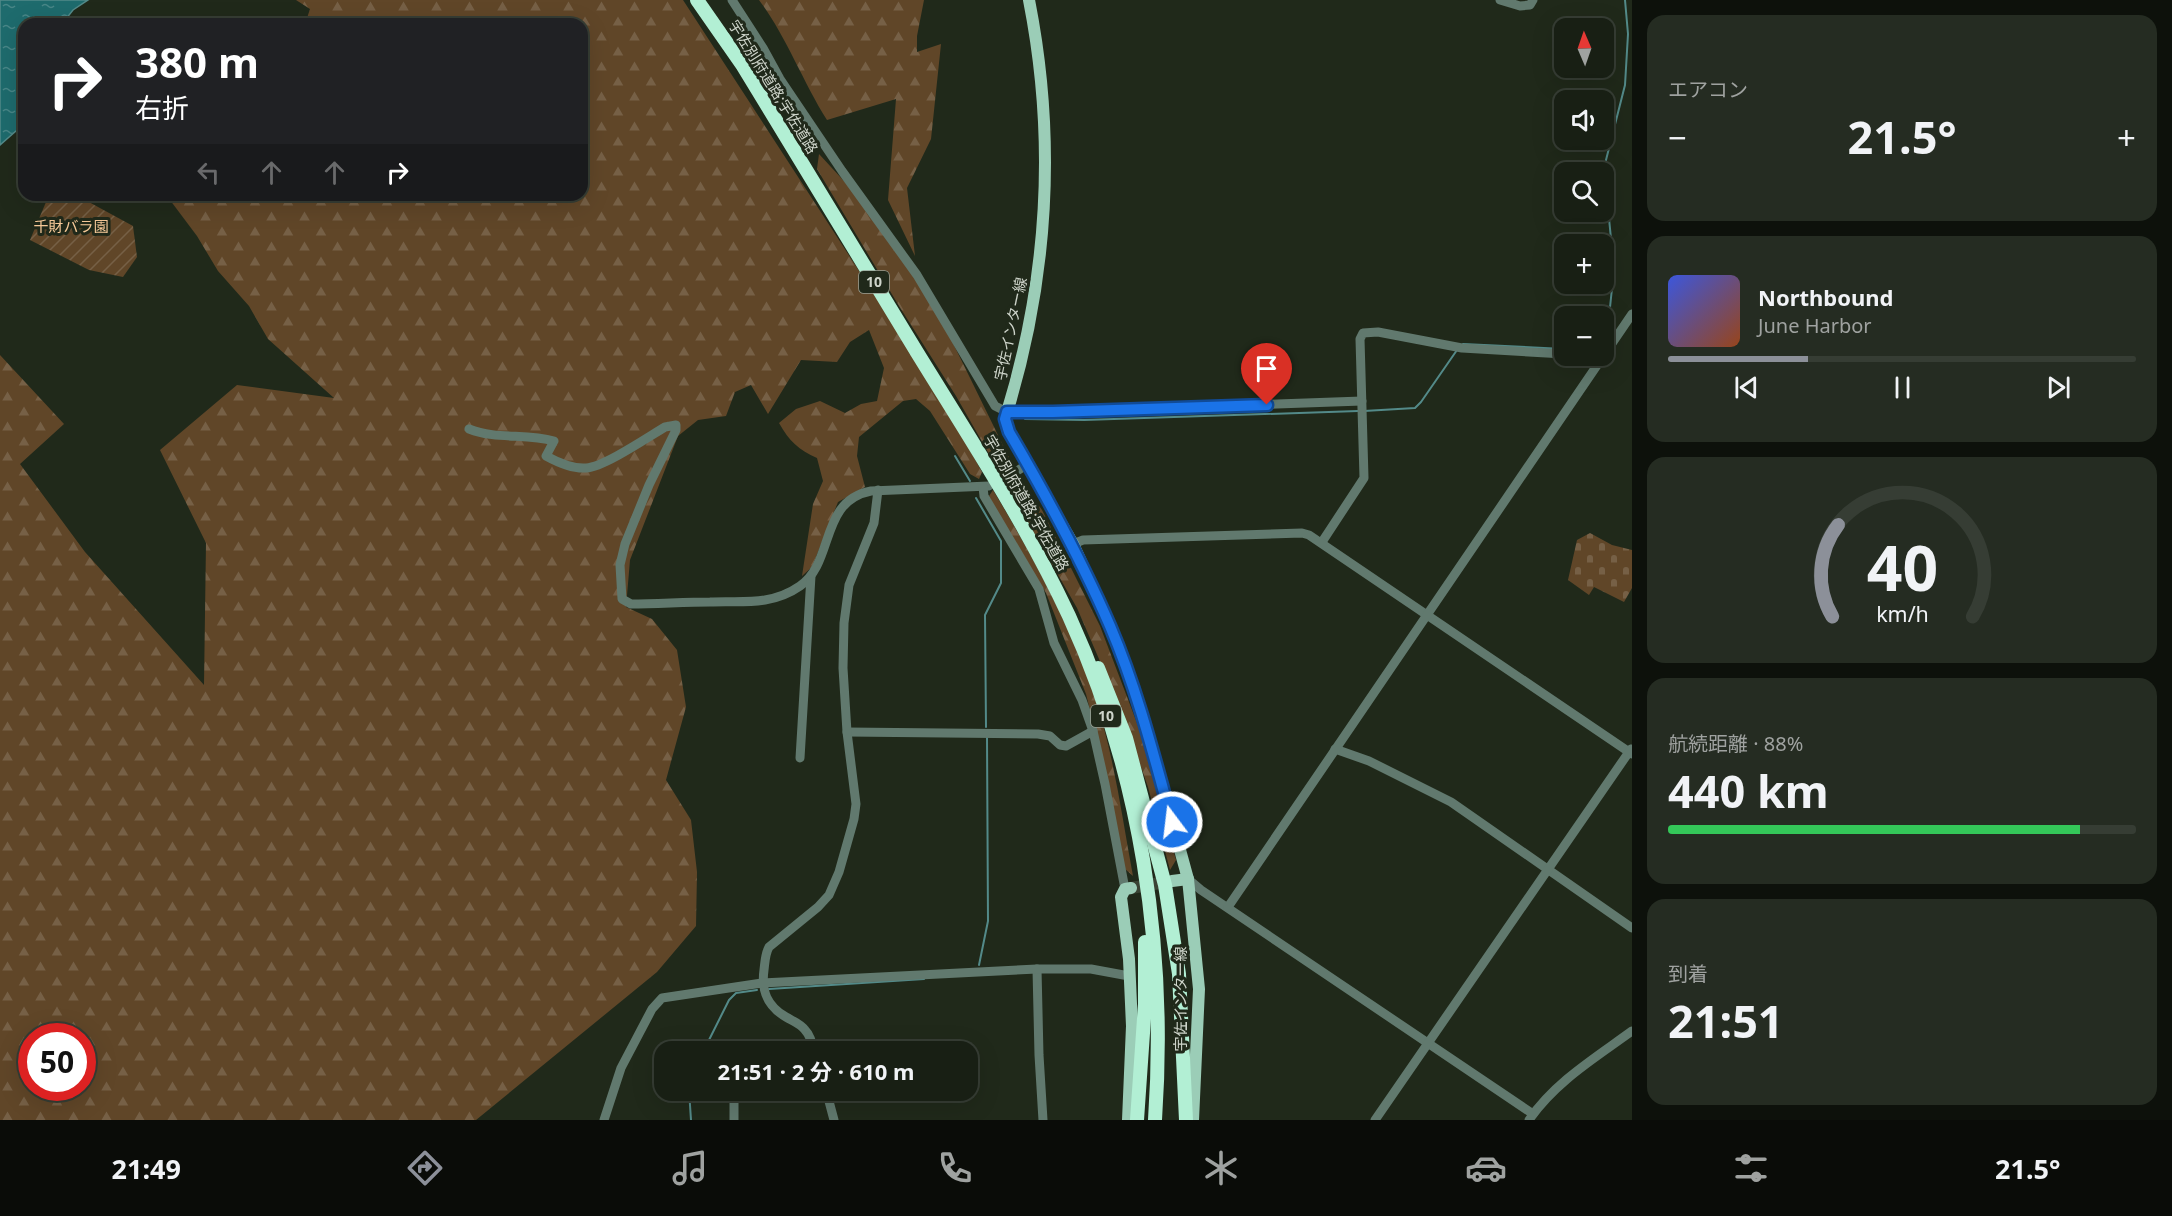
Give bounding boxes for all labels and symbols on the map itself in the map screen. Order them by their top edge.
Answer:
street label: 宇佐別府道路;宇佐道路 [725,16,823,157]
north arrow [1554,18,1614,78]
park label: 千財バラ園 [33,216,109,236]
road number: 10 [859,271,889,293]
street label: 宇佐インター線 [989,275,1031,382]
pin [1241,343,1292,405]
street label: 宇佐別府道路;宇佐道路 [980,431,1074,574]
road number: 10 [1091,705,1121,727]
position arrow [1140,790,1204,854]
street label: 宇佐インター線 [1170,946,1190,1052]
speed limit sign: 50 [18,1023,96,1101]

